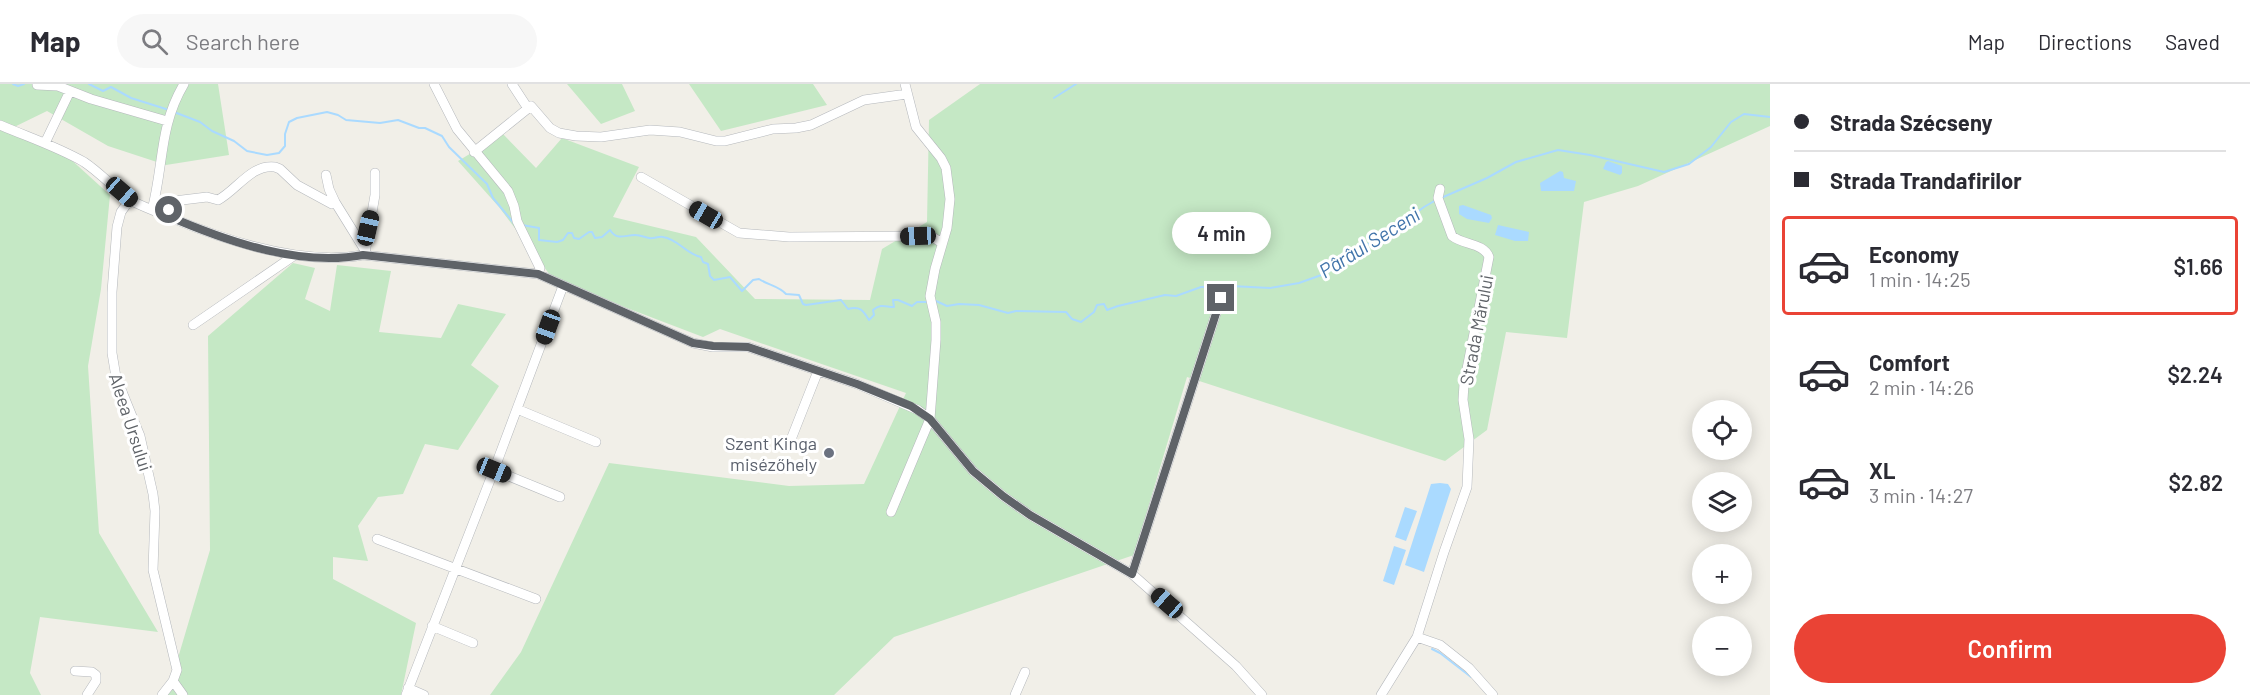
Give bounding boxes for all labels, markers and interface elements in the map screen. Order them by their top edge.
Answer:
search box [117,14,537,68]
text: Map [30,24,81,58]
icon: search [138,25,171,58]
text: Search here [186,28,300,54]
text: Map [1968,29,2005,54]
text: Directions [2038,29,2132,54]
text: Saved [2165,29,2220,54]
text: Strada Szécseny [1830,109,1993,135]
text: Strada Trandafirilor [1830,167,2022,193]
car [103,173,141,211]
route start [155,196,182,223]
car [686,198,726,232]
water label: Pârâul Seceni [1314,201,1424,283]
car [355,208,381,248]
callout: 4 min [1172,211,1270,253]
text: 4 min [1197,221,1246,245]
car [900,226,936,246]
icon: car [1797,239,1851,293]
text: Economy [1869,241,1959,267]
text: $1.66 [2173,253,2223,279]
text: 1 min · 14:25 [1869,267,1970,291]
street label: Strada Mărului [1455,273,1497,387]
route end [1207,284,1234,311]
car [533,307,563,347]
icon: car [1797,347,1851,401]
text: Comfort [1869,349,1950,375]
text: $2.24 [2167,361,2223,387]
street label: Aleea Ursului [105,370,157,474]
text: 2 min · 14:26 [1869,375,1974,399]
map controls [1692,400,1752,676]
button: locate [1692,400,1752,460]
place label: Szent Kinga misézőhely [725,432,817,475]
marker: Szent Kinga misézőhely [822,446,836,460]
car [474,455,514,485]
icon: car [1797,455,1851,509]
text: XL [1869,457,1895,483]
text: $2.82 [2169,469,2223,495]
button: layers [1692,472,1752,532]
text: 3 min · 14:27 [1869,483,1973,507]
button: + [1692,544,1752,604]
car [1148,584,1186,622]
button: Confirm [1794,614,2226,683]
button: − [1692,616,1752,676]

